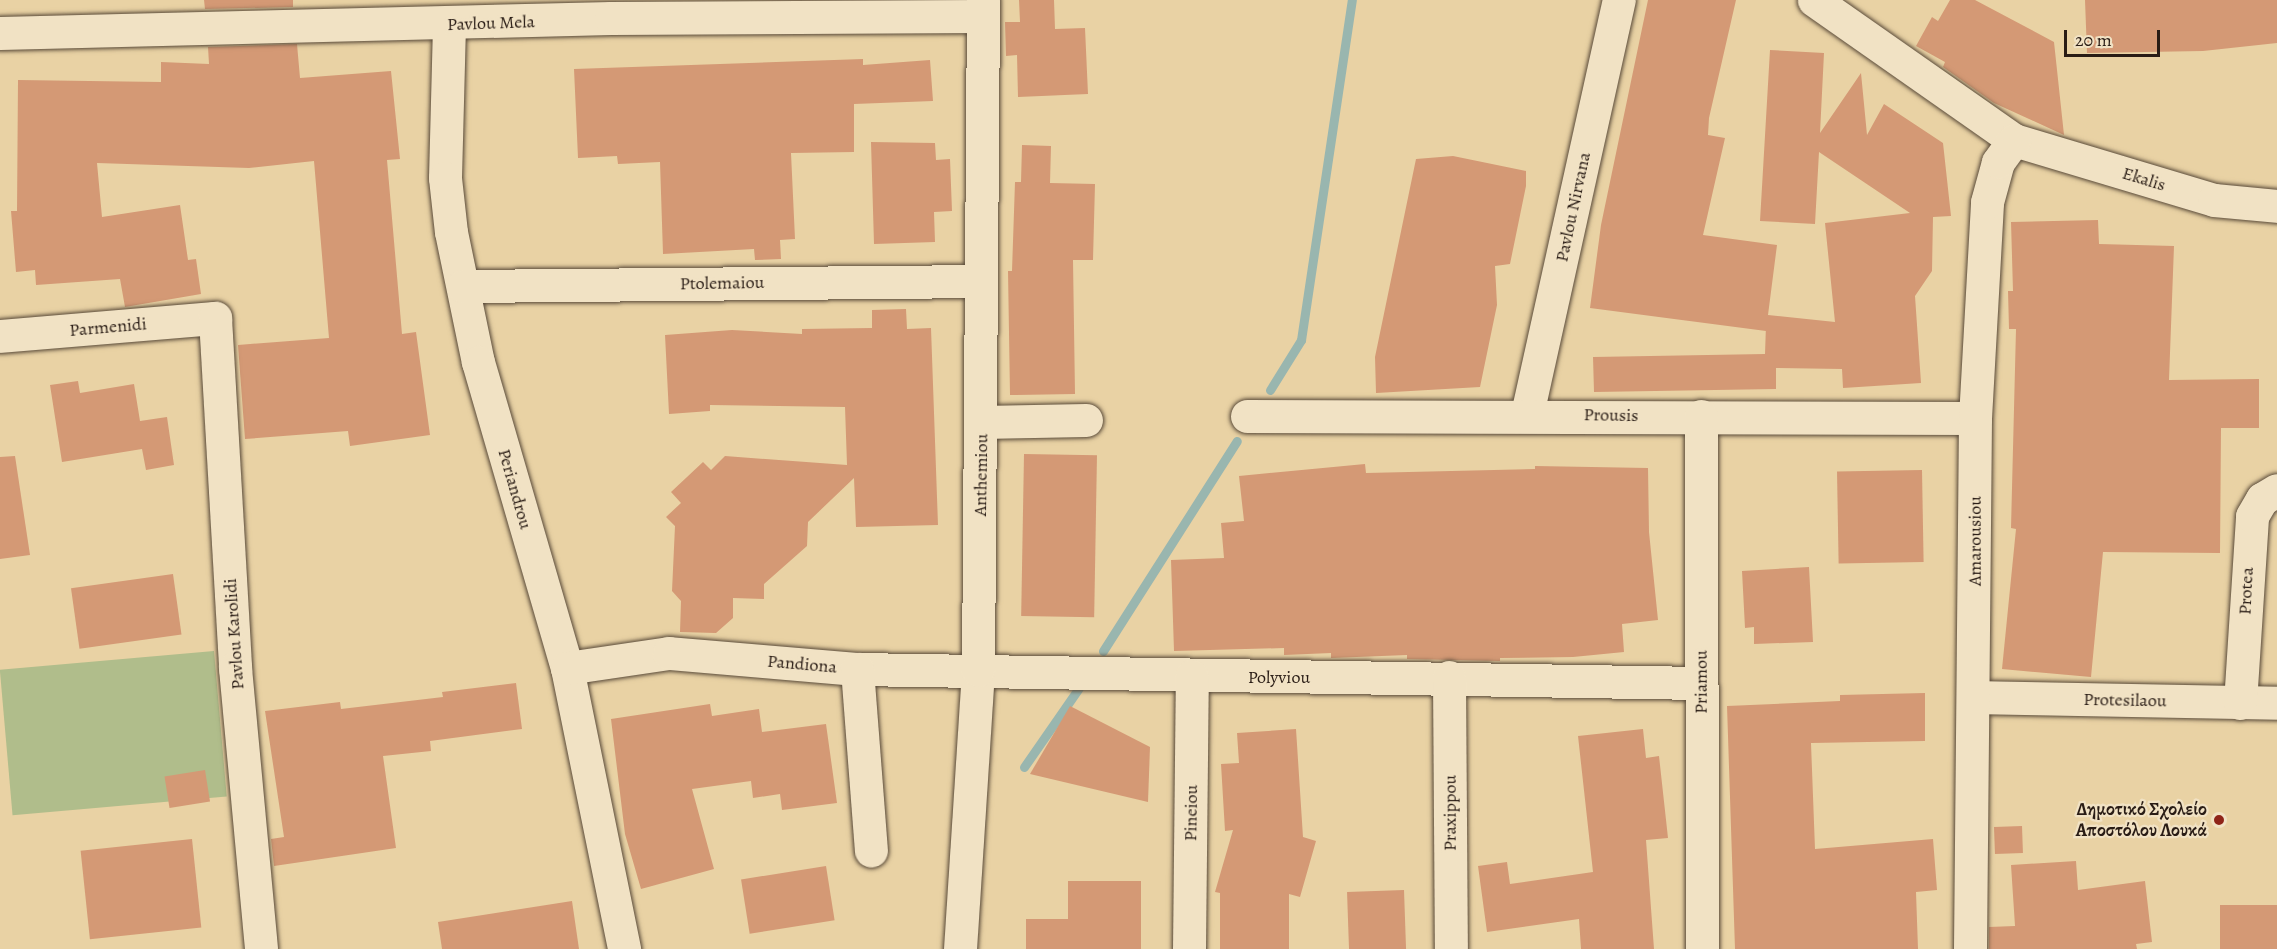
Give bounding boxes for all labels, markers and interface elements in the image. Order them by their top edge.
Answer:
street label: Pavlou Mela [447,11,535,35]
scale bar [2067,18,2163,56]
text: 20 m [2075,28,2112,52]
street label: Pavlou Nirvana [1551,150,1595,264]
street label: Ekalis [2120,162,2168,196]
street label: Ptolemaiou [680,271,764,295]
street label: Parmenidi [68,313,148,341]
street label: Prousis [1583,404,1639,426]
street label: Anthemiou [969,434,993,516]
street label: Periandrou [493,446,537,532]
street label: Amarousiou [1964,496,1986,586]
street label: Protea [2234,567,2258,615]
street label: Pavlou Karolidi [219,578,249,690]
street label: Pandiona [766,650,838,678]
street label: Priamou [1690,650,1712,714]
street label: Polyviou [1248,666,1310,688]
street label: Protesilaou [2083,688,2167,712]
street label: Praxippou [1439,775,1461,851]
street label: Pineiou [1180,785,1202,841]
place label: Δημοτικό Σχολείο Αποστόλου Λουκά [2076,799,2207,842]
marker: Δημοτικό Σχολείο Αποστόλου Λουκά [2212,813,2226,827]

